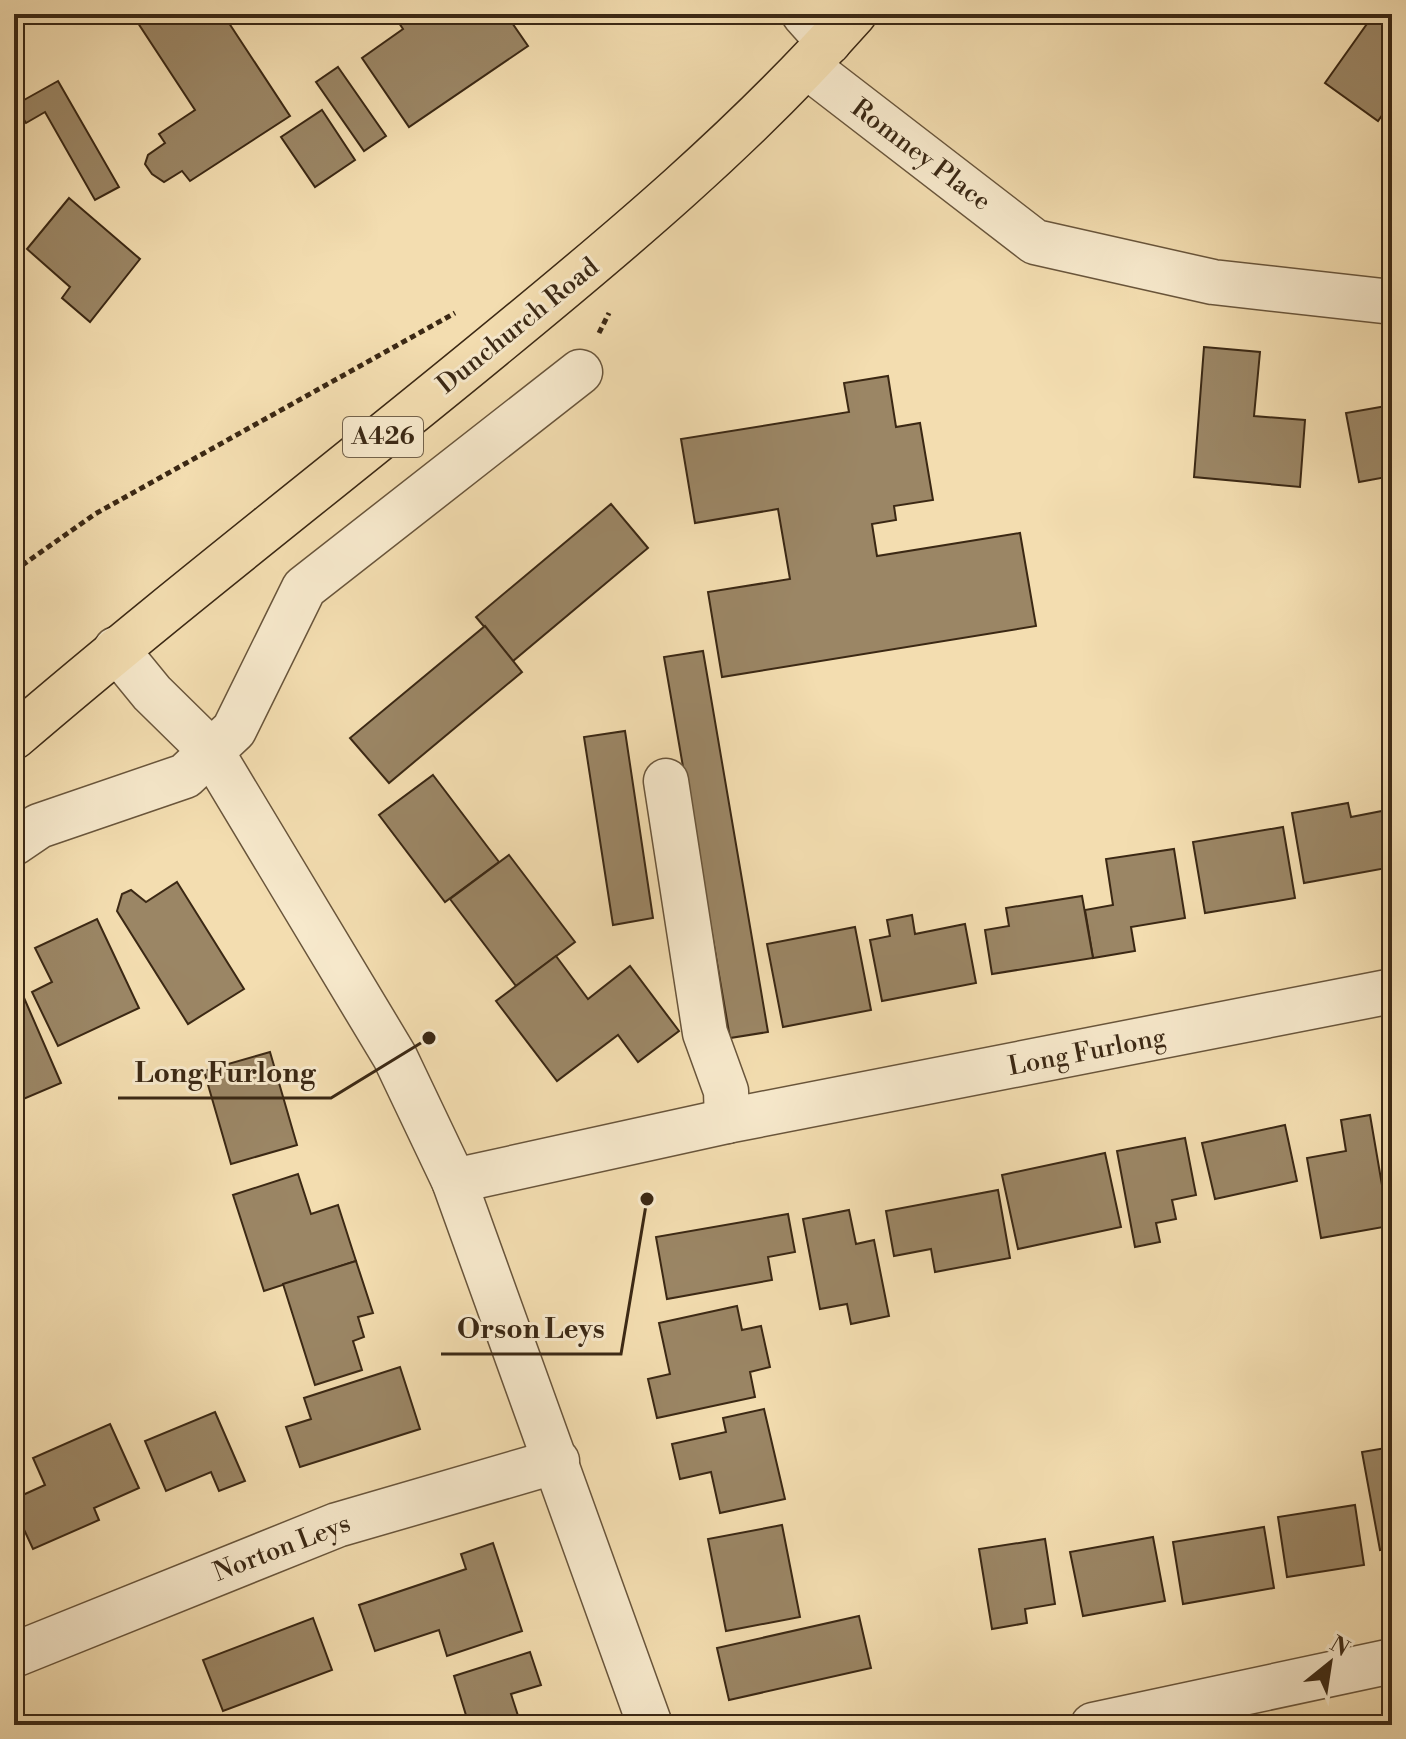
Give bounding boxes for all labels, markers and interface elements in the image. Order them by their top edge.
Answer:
street label: Romney Place [845,92,997,218]
street label: Dunchurch Road [431,251,605,401]
road number: A426 [343,417,423,457]
street label: Long Furlong [1005,1021,1169,1083]
callout: Long Furlong [118,1046,331,1098]
text: Long Furlong [134,1056,317,1091]
callout: Orson Leys [441,1302,621,1354]
text: Orson Leys [457,1312,605,1347]
street label: Norton Leys [209,1507,355,1589]
north arrow [1290,1623,1370,1703]
text: N [1325,1631,1354,1663]

